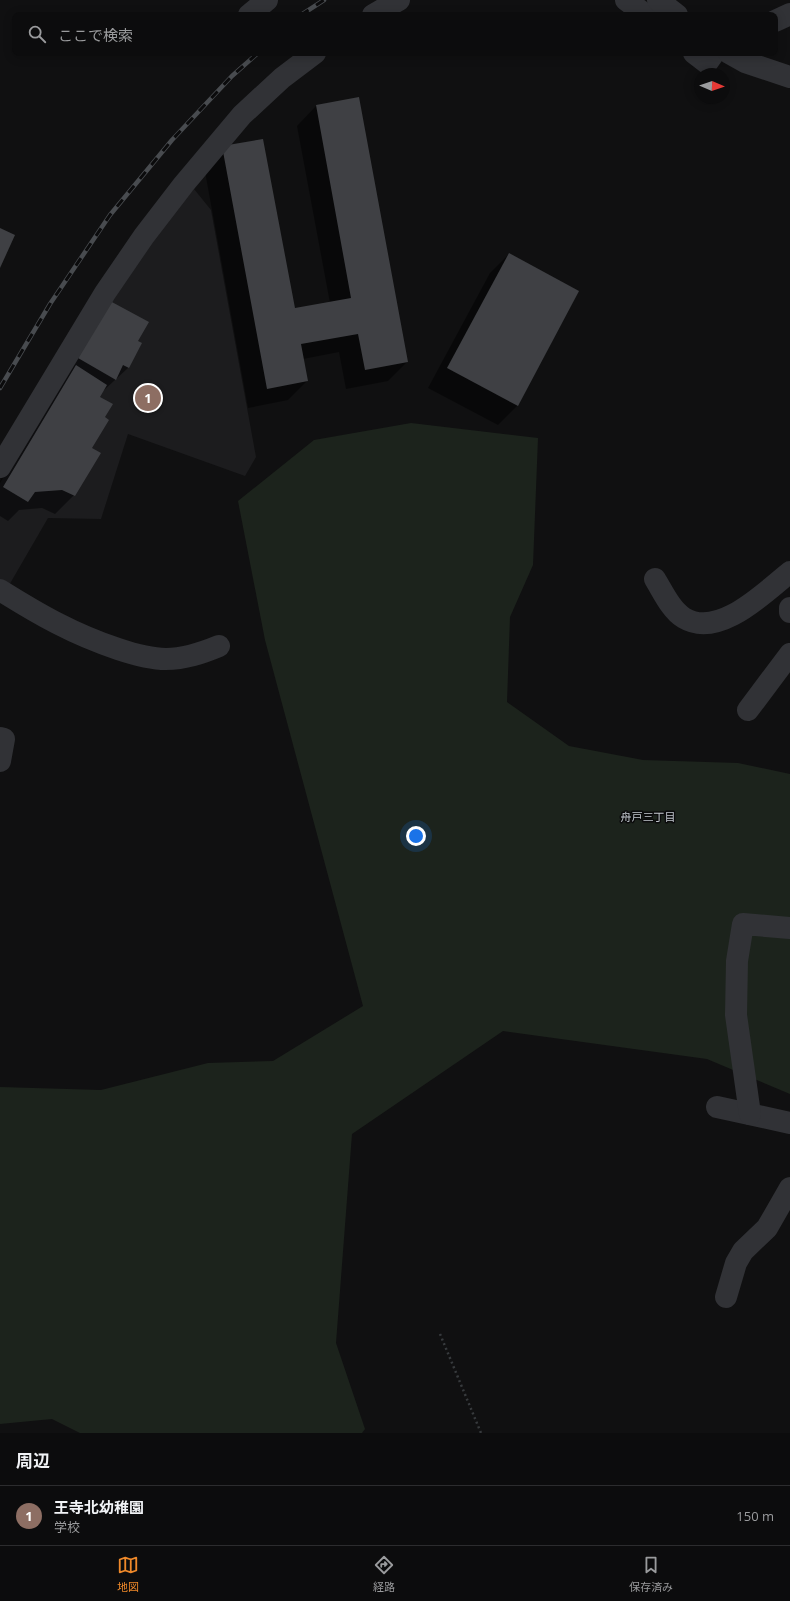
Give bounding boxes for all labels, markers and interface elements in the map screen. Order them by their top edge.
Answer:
search box [12,12,778,56]
icon: search [26,23,48,45]
text: ここで検索 [58,25,133,45]
north arrow [694,68,730,104]
pin: 1 [135,383,161,413]
district label: 舟戸三丁目 [621,809,676,824]
your location [406,826,426,846]
text: 周辺 [16,1449,50,1472]
text: 王寺北幼稚園 [54,1497,144,1517]
text: 1 [25,1507,33,1525]
text: 150 m [736,1507,774,1525]
text: 学校 [54,1518,80,1536]
tab: 地図 [117,1554,139,1594]
tab: 経路 [373,1554,395,1594]
tab: 保存済み [629,1554,673,1594]

